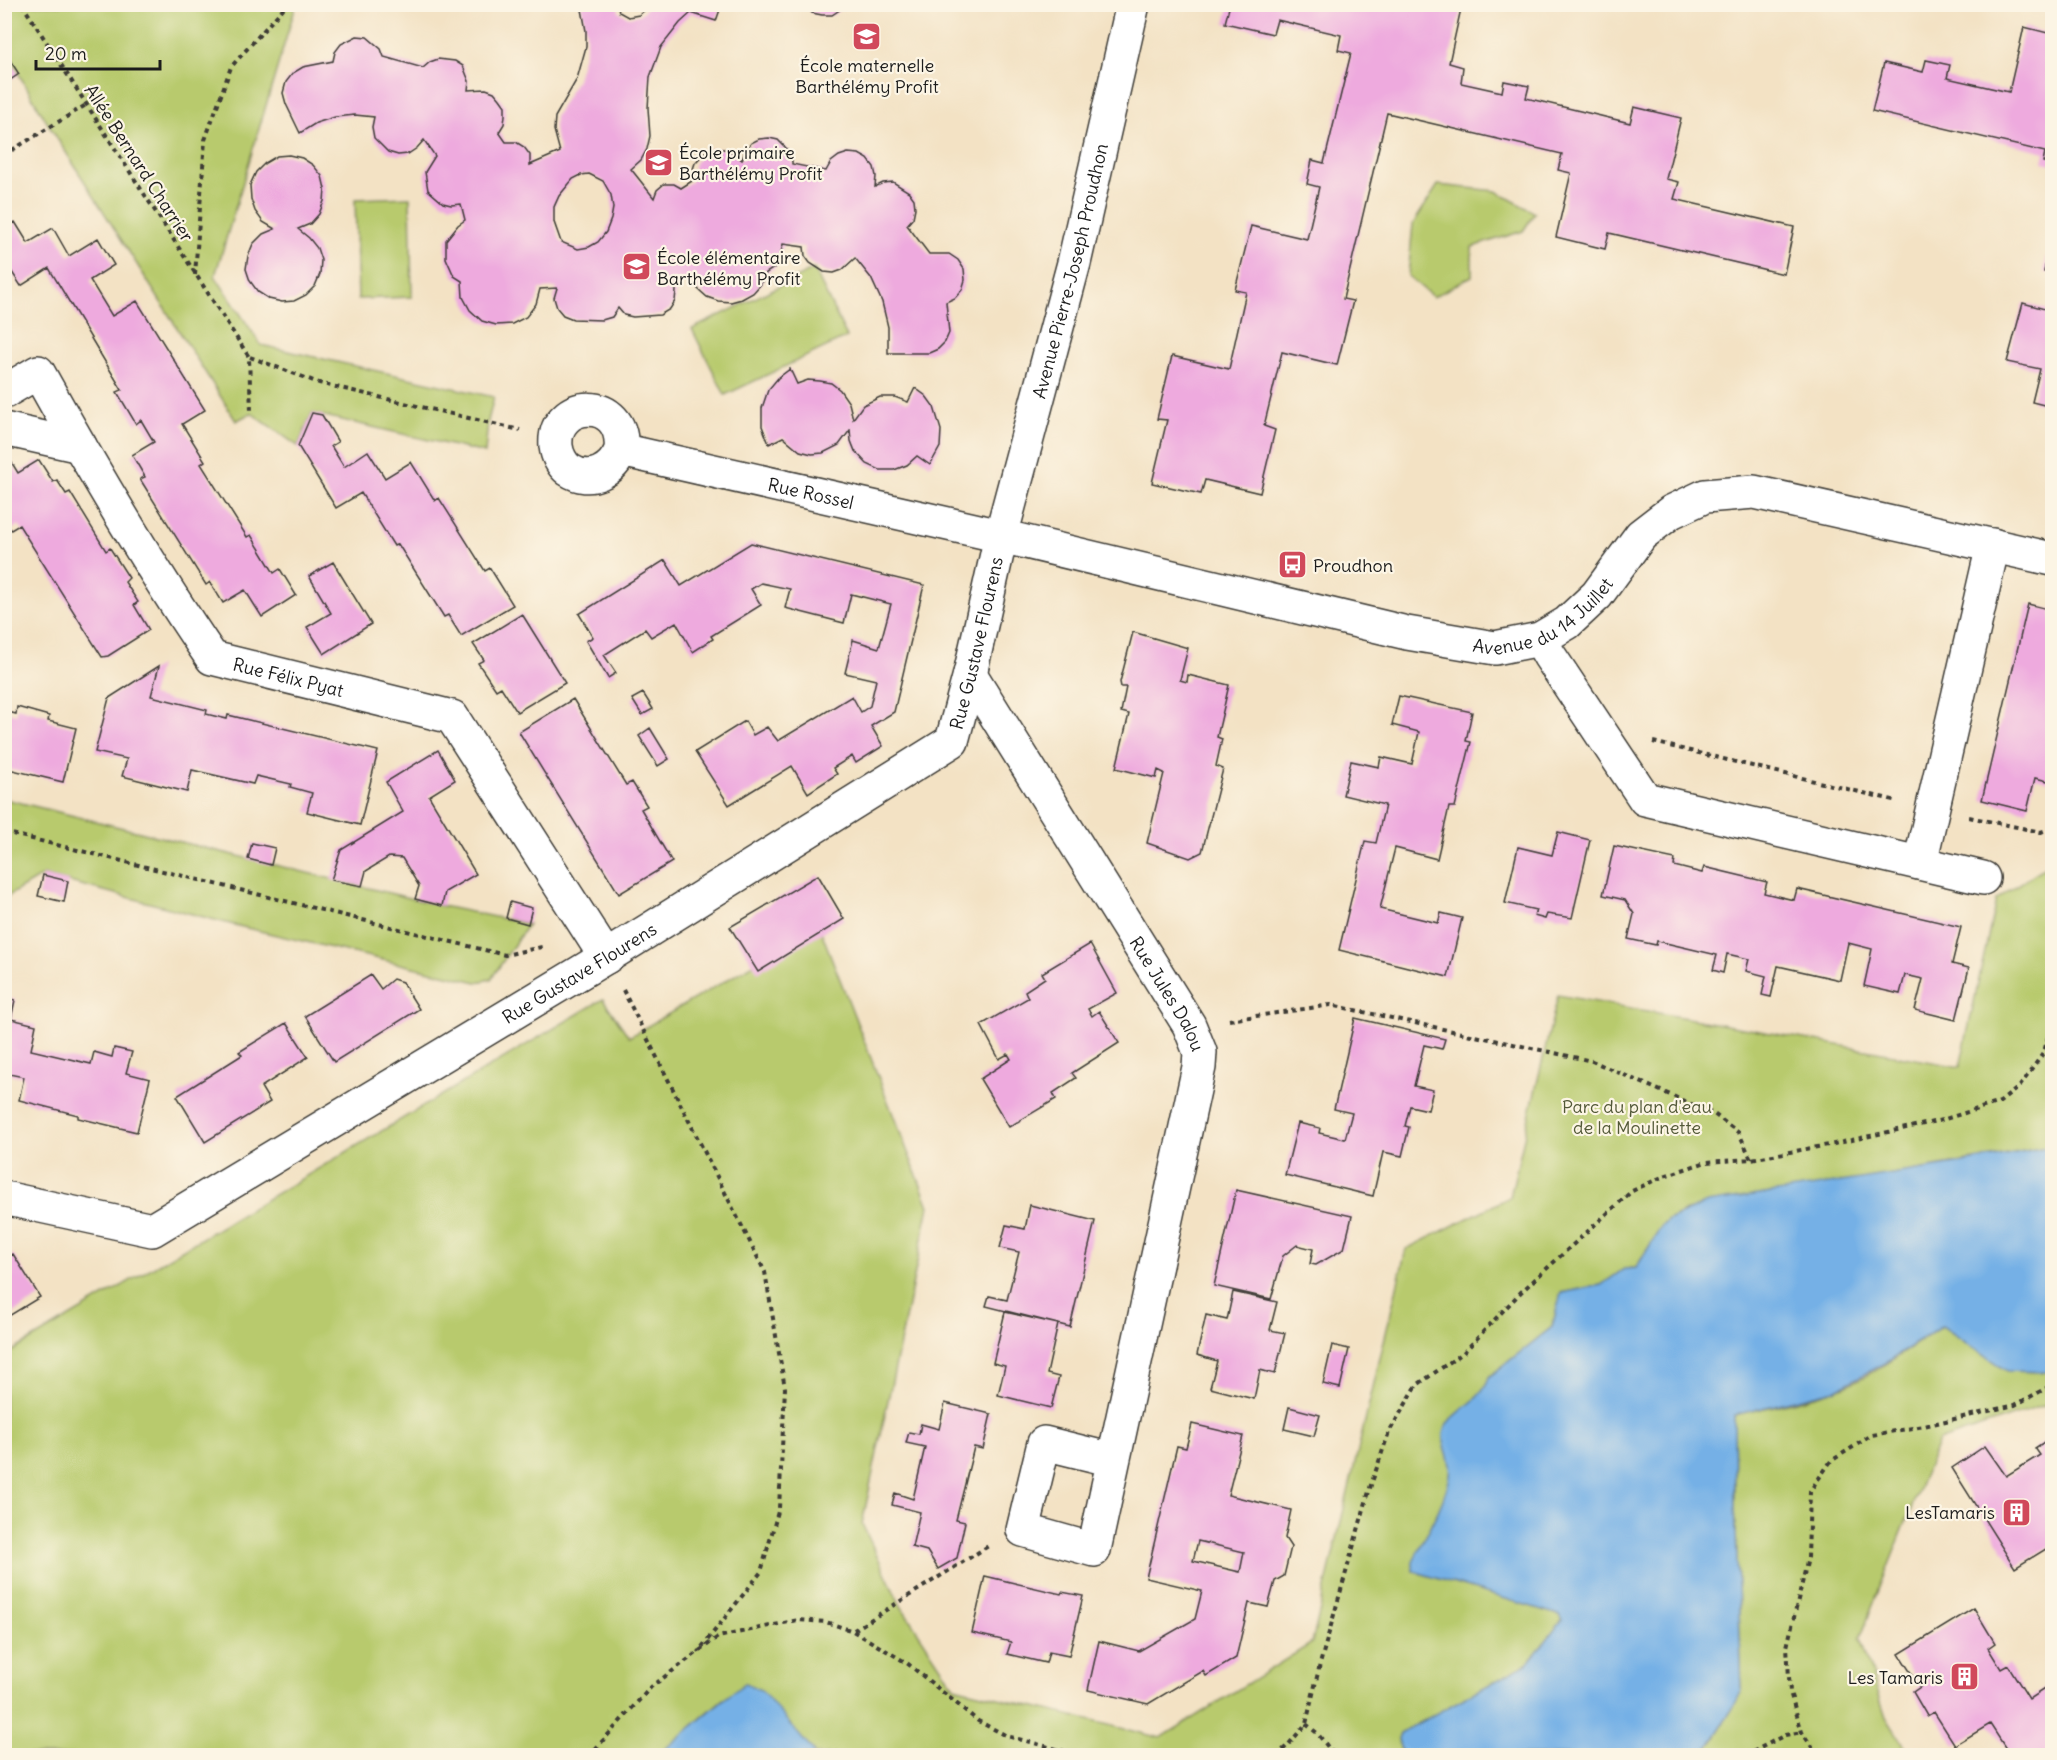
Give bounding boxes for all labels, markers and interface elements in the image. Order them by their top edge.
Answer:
school or university icon: École maternelle Barthélémy Profit [851,20,883,52]
scale bar [36,33,160,71]
text: 20 m [45,42,87,65]
place label: École maternelle Barthélémy Profit [795,54,939,98]
street label: Allée Bernard Charrier [79,80,199,247]
place label: École primaire Barthélémy Profit [679,141,823,185]
street label: Avenue Pierre-Joseph Proudhon [1027,141,1112,401]
school or university icon: École primaire Barthélémy Profit [642,146,674,178]
place label: École élémentaire Barthélémy Profit [657,246,801,290]
school or university icon: École élémentaire Barthélémy Profit [620,251,652,283]
street label: Rue Rossel [766,472,856,514]
bus stop icon: Proudhon [1276,549,1308,581]
place label: Proudhon [1313,554,1393,577]
street label: Rue Gustave Flourens [944,555,1007,732]
street label: Avenue du 14 Juillet [1471,573,1617,660]
street label: Rue Félix Pyat [231,652,346,701]
street label: Rue Gustave Flourens [498,917,661,1028]
street label: Rue Jules Dalou [1125,932,1210,1054]
park label: Parc du plan d'eau de la Moulinette [1562,1095,1712,1139]
building icon: LesTamaris [2000,1496,2032,1528]
place label: LesTamaris [1905,1501,1995,1524]
building icon: Les Tamaris [1948,1661,1980,1693]
place label: Les Tamaris [1847,1666,1943,1689]

